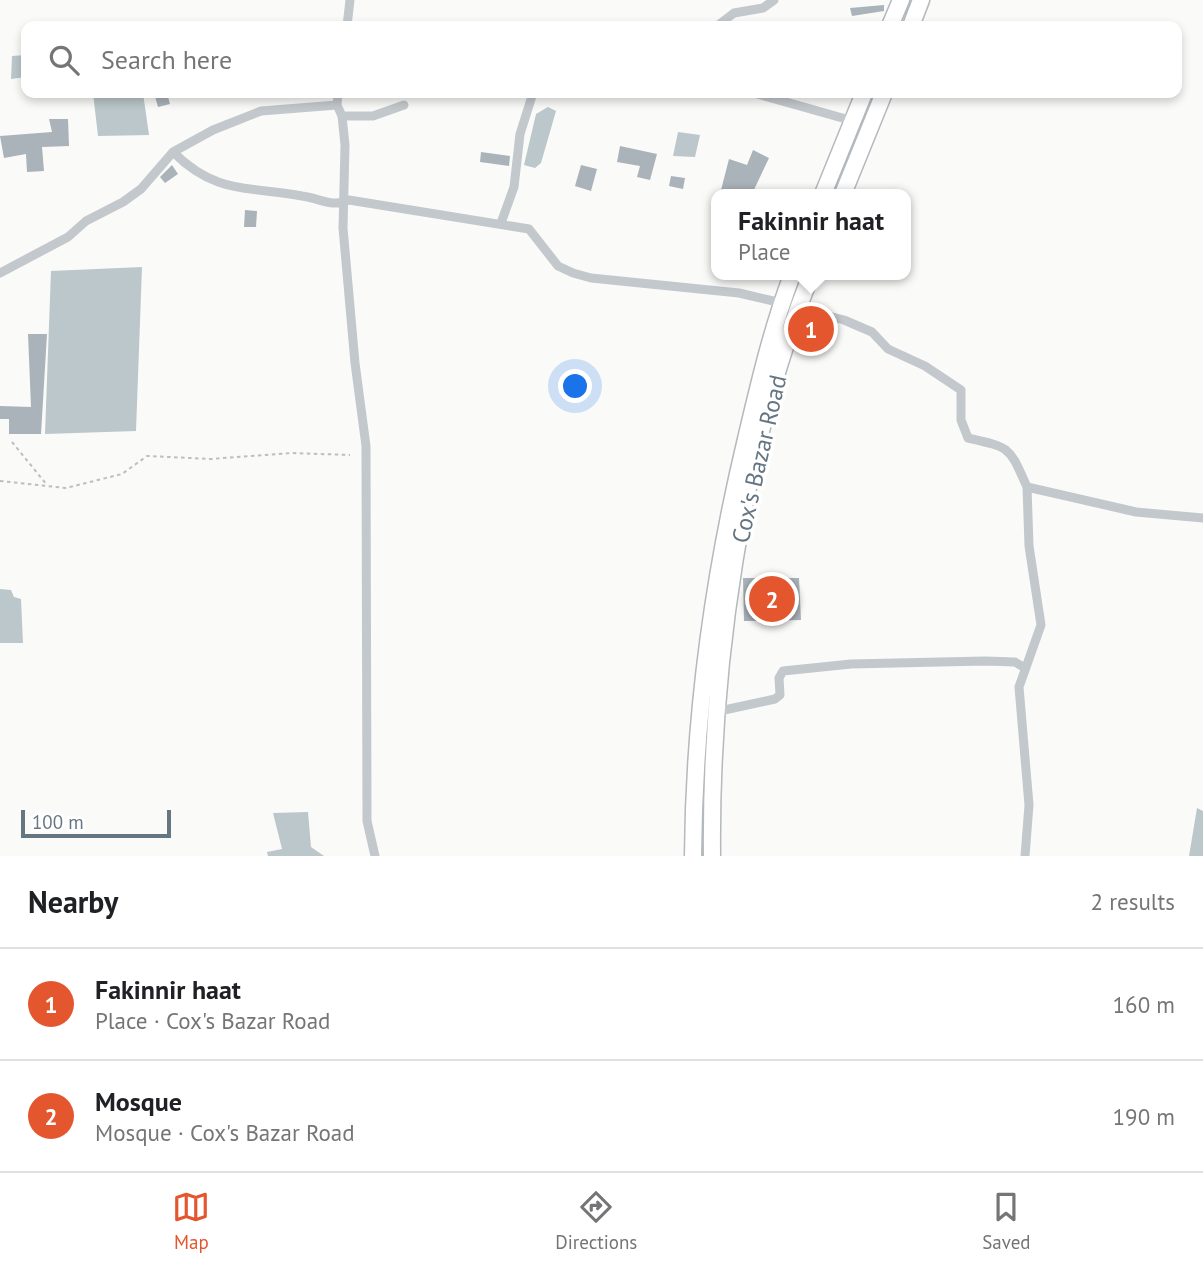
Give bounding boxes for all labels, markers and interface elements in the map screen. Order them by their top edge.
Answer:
search box [21,21,1182,98]
icon: search [45,41,83,79]
text: Search here [101,43,232,76]
popup [711,189,911,280]
text: Fakinnir haat [738,204,884,237]
text: Place [738,237,791,266]
pin: 1 [788,303,834,355]
your location [558,369,592,403]
street label: Cox's Bazar Road [725,372,793,546]
pin: 2 [749,573,795,625]
scale bar [21,807,172,839]
text: 100 m [32,810,84,834]
text: Nearby [28,882,118,921]
text: 2 results [1091,887,1175,916]
text: Fakinnir haat [95,973,241,1006]
text: 1 [44,990,58,1019]
text: 160 m [1113,990,1175,1019]
text: Place · Cox's Bazar Road [95,1006,330,1035]
text: Mosque [95,1085,182,1118]
text: 2 [44,1102,58,1131]
text: 190 m [1113,1102,1175,1131]
text: Mosque · Cox's Bazar Road [95,1118,355,1147]
tab: Map [172,1188,210,1254]
tab: Directions [555,1188,637,1254]
tab: Saved [982,1188,1031,1254]

